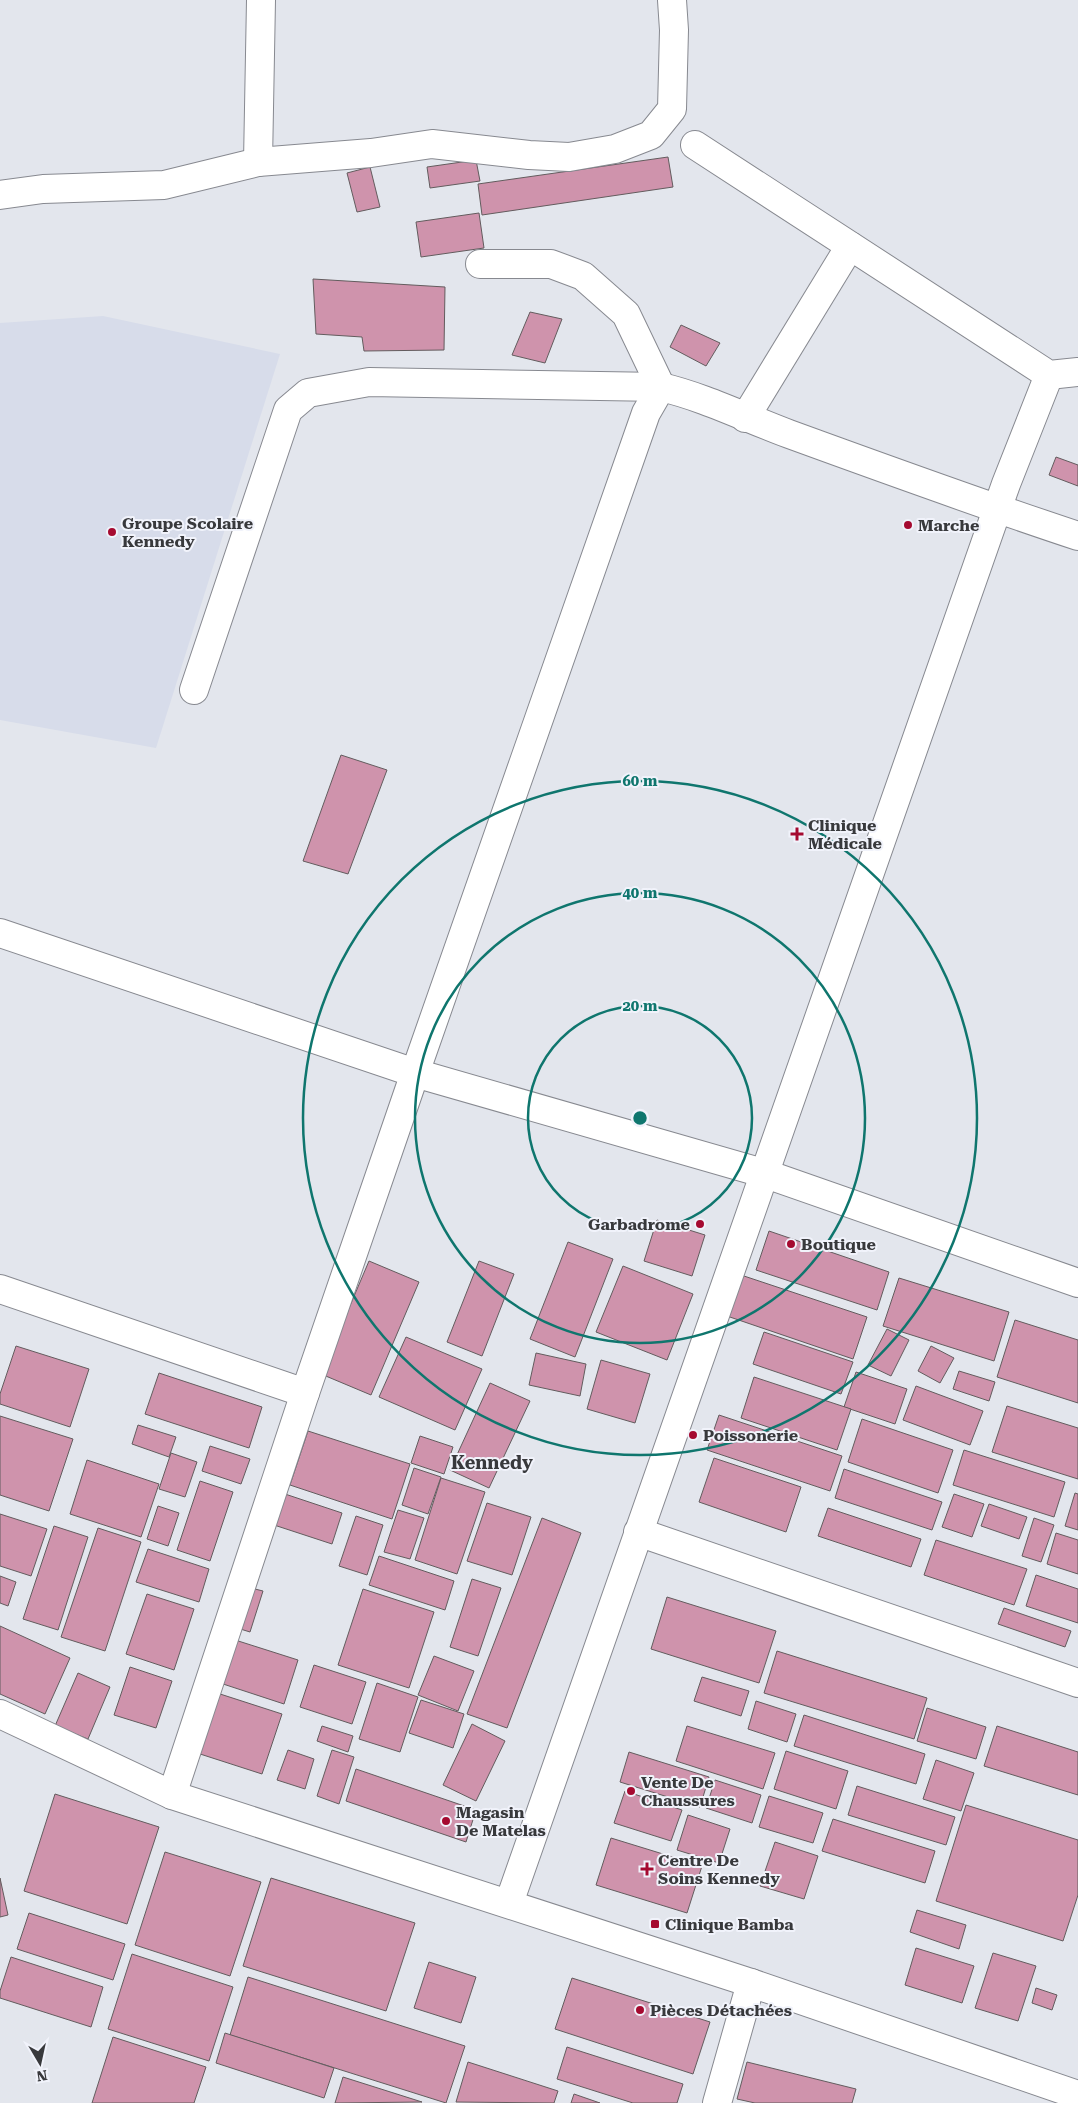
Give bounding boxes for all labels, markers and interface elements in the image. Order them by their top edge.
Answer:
place label: Groupe Scolaire Kennedy [122,514,253,551]
place label: Marche [918,516,979,535]
marker: Marche [902,519,914,531]
marker: Groupe Scolaire Kennedy [106,526,118,538]
text: 60 m [622,772,658,790]
place label: Clinique Médicale [808,816,882,853]
marker: Clinique Médicale [790,827,804,841]
text: 40 m [622,884,658,902]
text: 20 m [622,997,658,1015]
centre of rings [631,1109,649,1127]
place label: Garbadrome [588,1215,690,1234]
marker: Garbadrome [694,1218,706,1230]
place label: Boutique [801,1235,876,1254]
marker: Boutique [785,1238,797,1250]
place label: Poissonerie [703,1426,798,1445]
marker: Poissonerie [687,1429,699,1441]
district label: Kennedy [451,1452,533,1473]
place label: Vente De Chaussures [641,1773,735,1810]
marker: Vente De Chaussures [625,1785,637,1797]
place label: Magasin De Matelas [456,1803,546,1840]
marker: Magasin De Matelas [440,1815,452,1827]
place label: Centre De Soins Kennedy [658,1851,780,1888]
marker: Centre De Soins Kennedy [640,1862,654,1876]
place label: Clinique Bamba [665,1915,794,1934]
marker: Clinique Bamba [649,1918,661,1930]
place label: Pièces Détachées [650,2001,792,2020]
marker: Pièces Détachées [634,2004,646,2016]
north arrow [15,2038,65,2088]
text: N [35,2067,49,2085]

